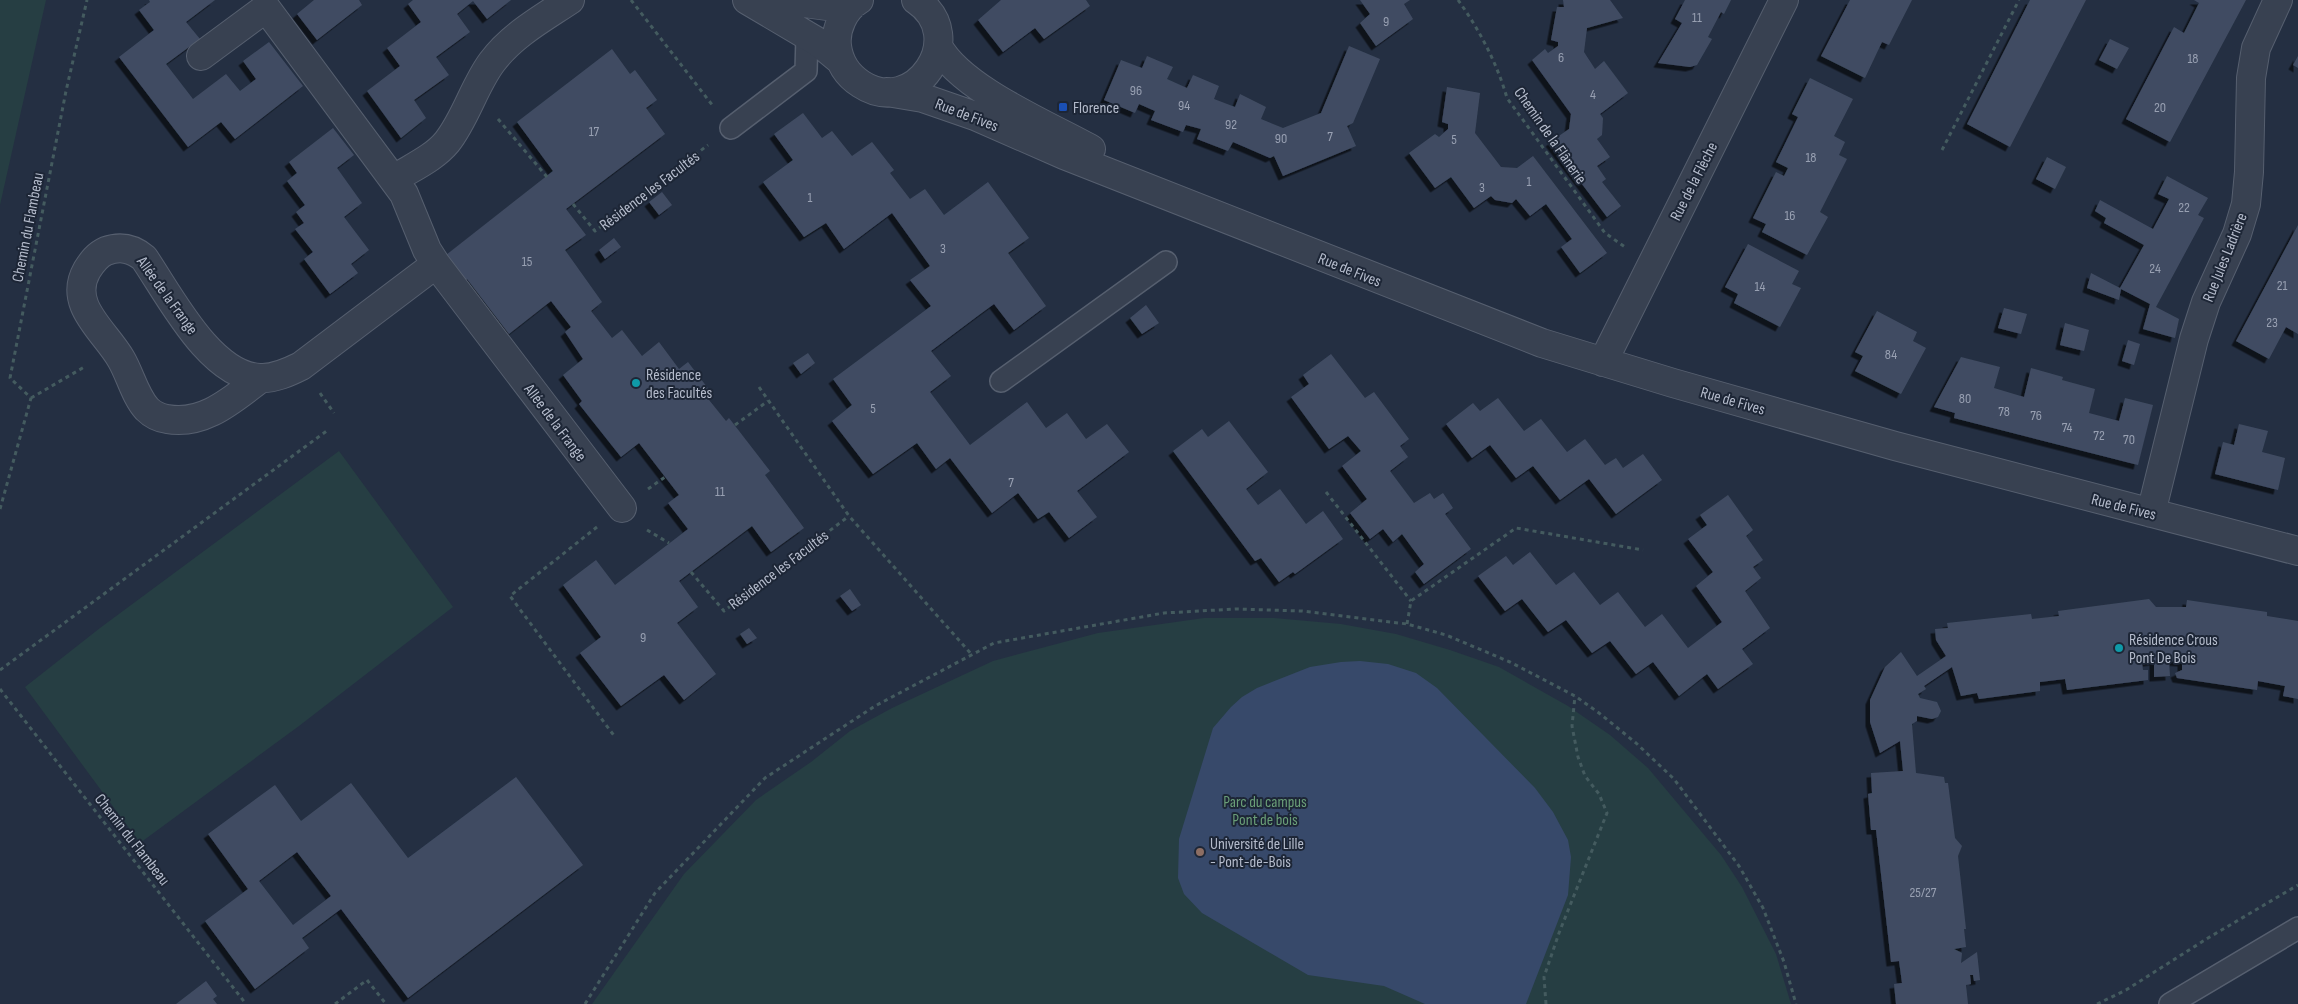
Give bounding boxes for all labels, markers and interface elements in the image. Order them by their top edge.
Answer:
house number: 11 [1692,9,1702,26]
house number: 9 [1383,13,1389,30]
house number: 6 [1558,49,1564,66]
house number: 18 [2187,50,2199,67]
house number: 96 [1130,82,1142,99]
street label: Chemin de la Flânerie [1509,84,1590,188]
house number: 4 [1590,86,1596,103]
street label: Rue de Fives [932,95,1001,136]
house number: 94 [1178,97,1190,114]
place label: Florence [1073,99,1119,118]
house number: 20 [2154,99,2166,116]
marker: Florence [1057,101,1069,113]
house number: 92 [1225,116,1237,133]
house number: 17 [589,123,600,140]
house number: 7 [1327,128,1333,145]
house number: 90 [1275,130,1287,147]
house number: 5 [1451,131,1457,148]
street label: Rue de la Flèche [1666,139,1722,224]
street label: Résidence les Facultés [596,147,704,235]
house number: 18 [1805,149,1817,166]
street label: Chemin du Flambeau [9,171,48,284]
house number: 1 [1527,173,1532,190]
house number: 3 [1479,179,1485,196]
house number: 1 [808,189,813,206]
house number: 22 [2178,199,2190,216]
house number: 16 [1784,207,1796,224]
street label: Rue Jules Ladrière [2199,210,2252,305]
house number: 3 [940,240,946,257]
street label: Rue de Fives [1315,249,1384,292]
street label: Allée de la Frange [132,252,201,339]
house number: 15 [522,253,533,270]
house number: 24 [2149,260,2161,277]
house number: 21 [2277,277,2287,294]
house number: 14 [1755,278,1766,295]
house number: 23 [2266,314,2278,331]
house number: 84 [1885,346,1897,363]
place label: Résidence des Facultés [646,366,713,403]
marker: Résidence des Facultés [630,377,642,389]
street label: Allée de la Frange [519,380,590,465]
street label: Rue de Fives [1698,383,1767,420]
house number: 80 [1959,390,1971,407]
house number: 5 [870,400,876,417]
house number: 78 [1998,403,2010,420]
house number: 76 [2030,407,2042,424]
house number: 74 [2062,419,2073,436]
house number: 72 [2093,427,2105,444]
house number: 70 [2123,431,2135,448]
house number: 7 [1008,474,1014,491]
house number: 11 [715,483,725,500]
street label: Rue de Fives [2089,490,2158,525]
street label: Résidence les Facultés [725,526,833,614]
house number: 9 [640,629,646,646]
place label: Résidence Crous Pont De Bois [2129,631,2218,668]
marker: Résidence Crous Pont De Bois [2113,642,2125,654]
street label: Chemin du Flambeau [90,790,173,890]
park label: Parc du campus Pont de bois [1223,793,1307,830]
place label: Université de Lille - Pont-de-Bois [1210,835,1304,872]
marker: Université de Lille - Pont-de-Bois [1194,846,1206,858]
house number: 25/27 [1910,884,1937,901]

